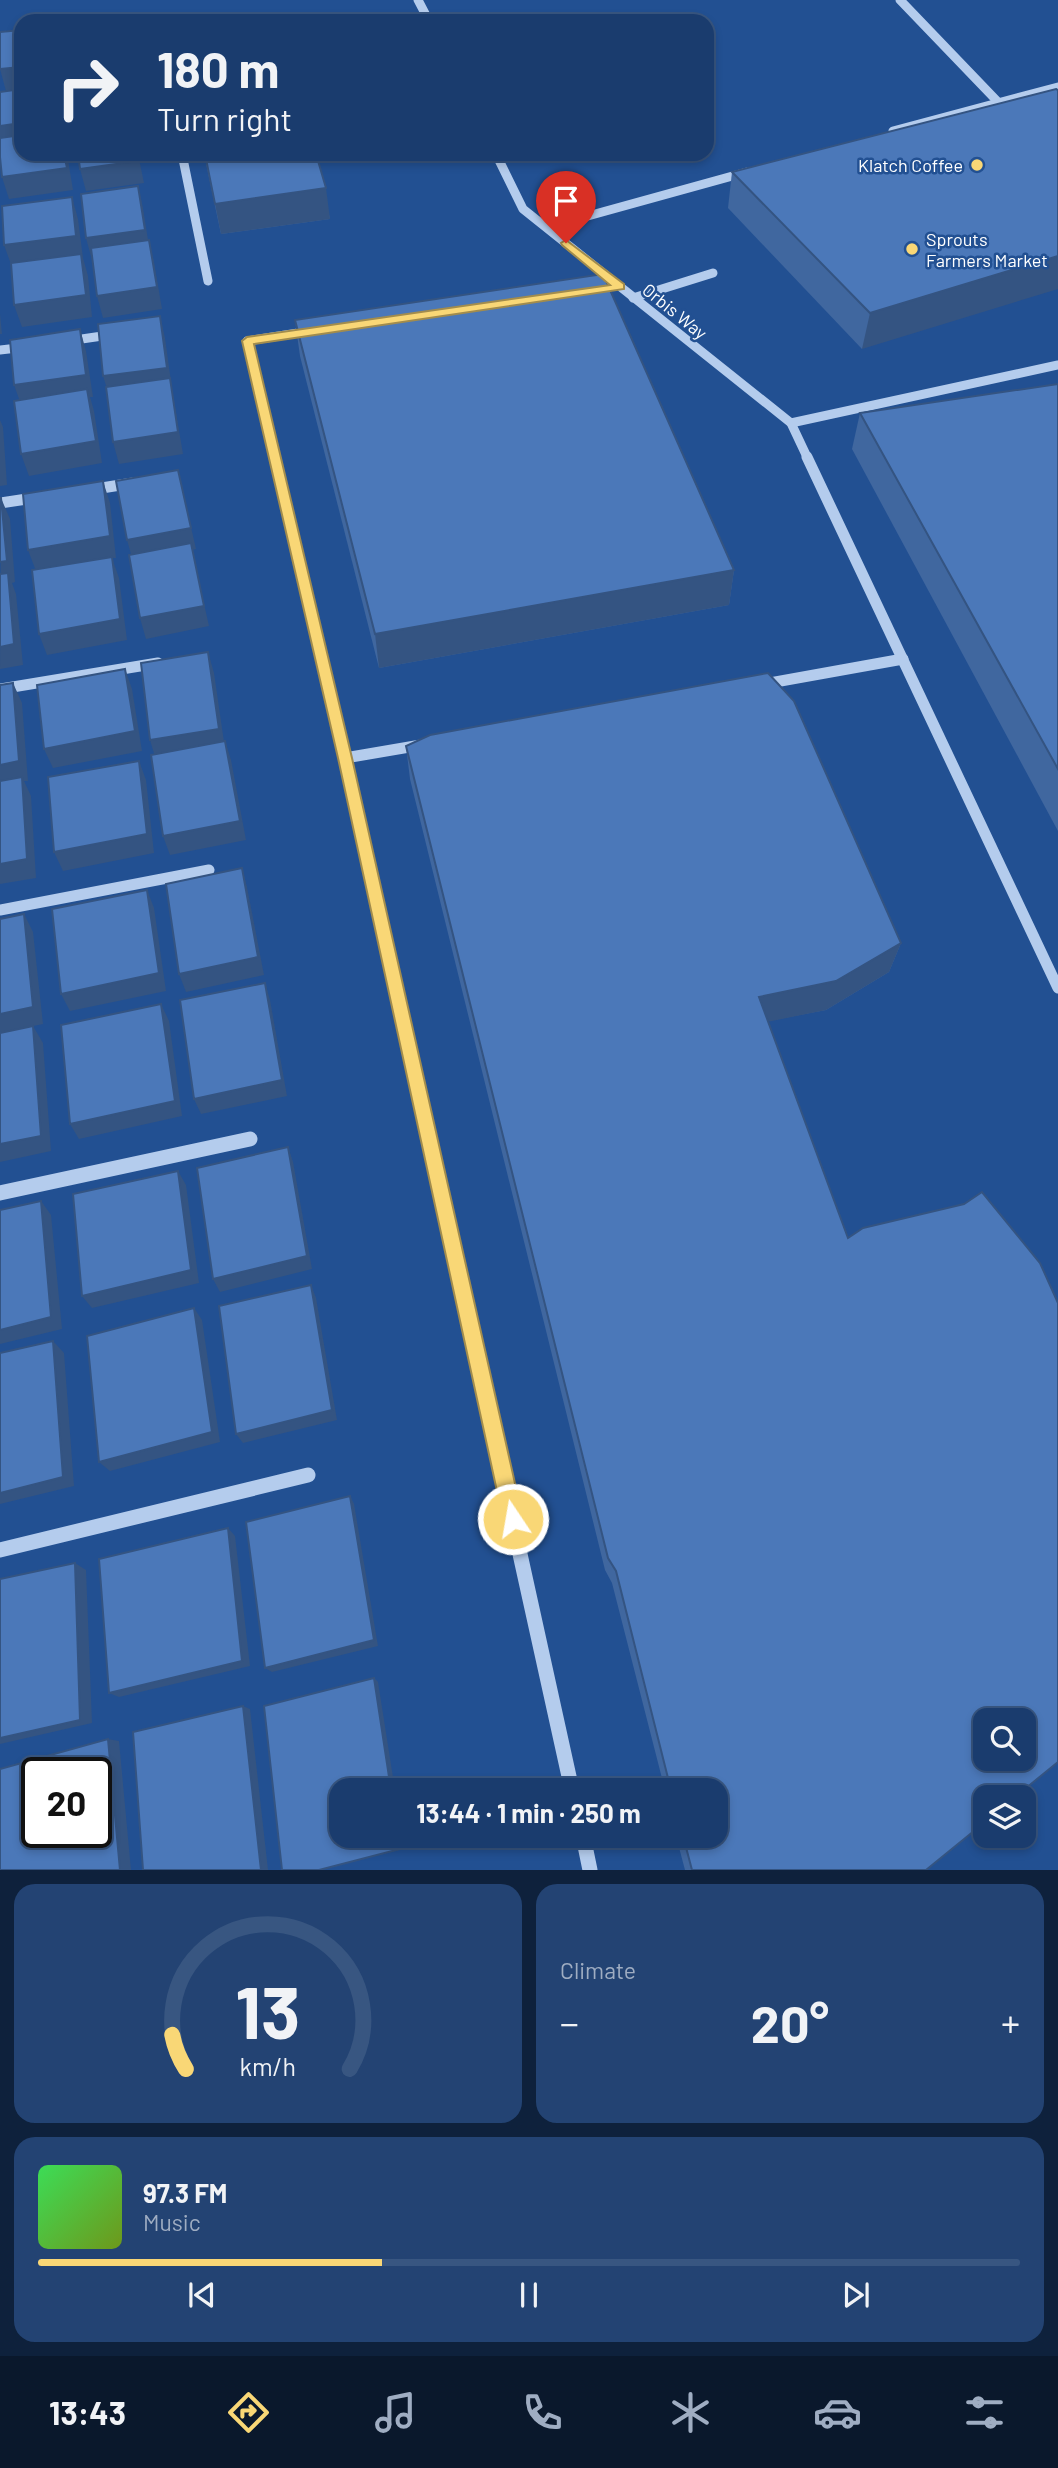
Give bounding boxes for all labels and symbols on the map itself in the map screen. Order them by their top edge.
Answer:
place label: Klatch Coffee [858,154,963,176]
marker: Klatch Coffee [969,157,985,173]
pin [536,171,596,243]
place label: Sprouts Farmers Market [926,228,1048,271]
marker: Sprouts Farmers Market [904,241,920,257]
street label: Orbis Way [638,278,712,344]
position arrow [476,1482,550,1556]
speed limit sign: 20 [21,1757,112,1848]

